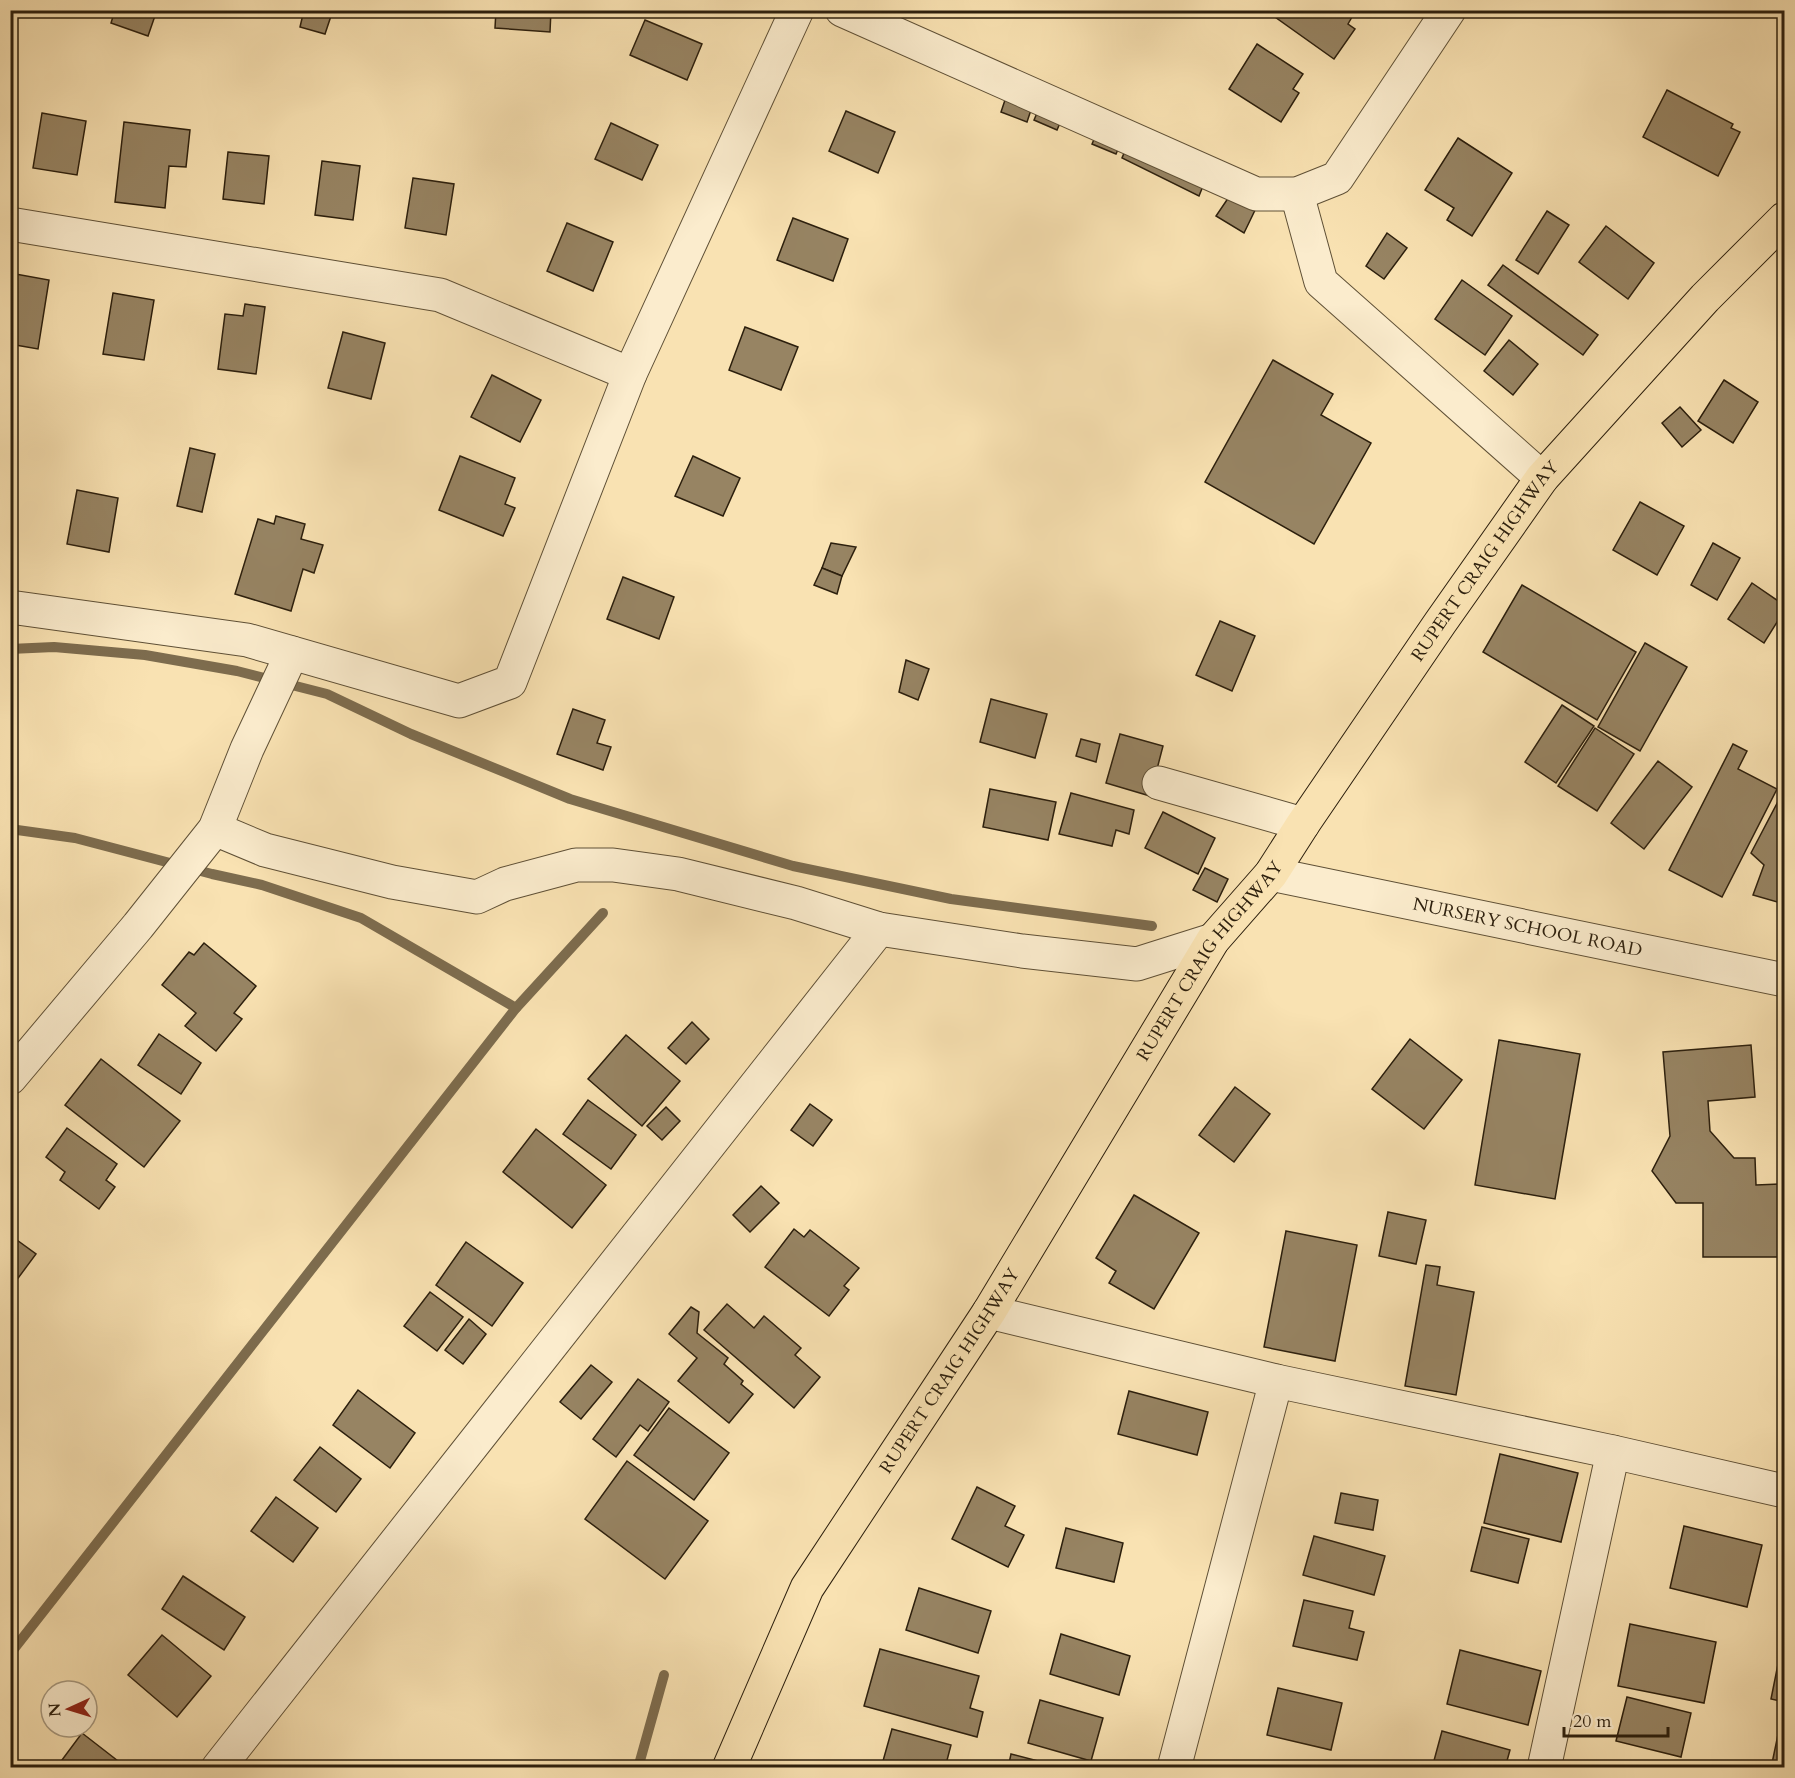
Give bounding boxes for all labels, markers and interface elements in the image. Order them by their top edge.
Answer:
street label: RUPERT CRAIG HIGHWAY [1405,455,1565,666]
street label: RUPERT CRAIG HIGHWAY [1131,856,1289,1066]
street label: NURSERY SCHOOL ROAD [1411,892,1644,963]
street label: RUPERT CRAIG HIGHWAY [874,1263,1026,1479]
north arrow [39,1679,99,1739]
scale bar [1564,1700,1668,1738]
text: N [44,1702,66,1718]
text: 20 m [1573,1709,1612,1734]

